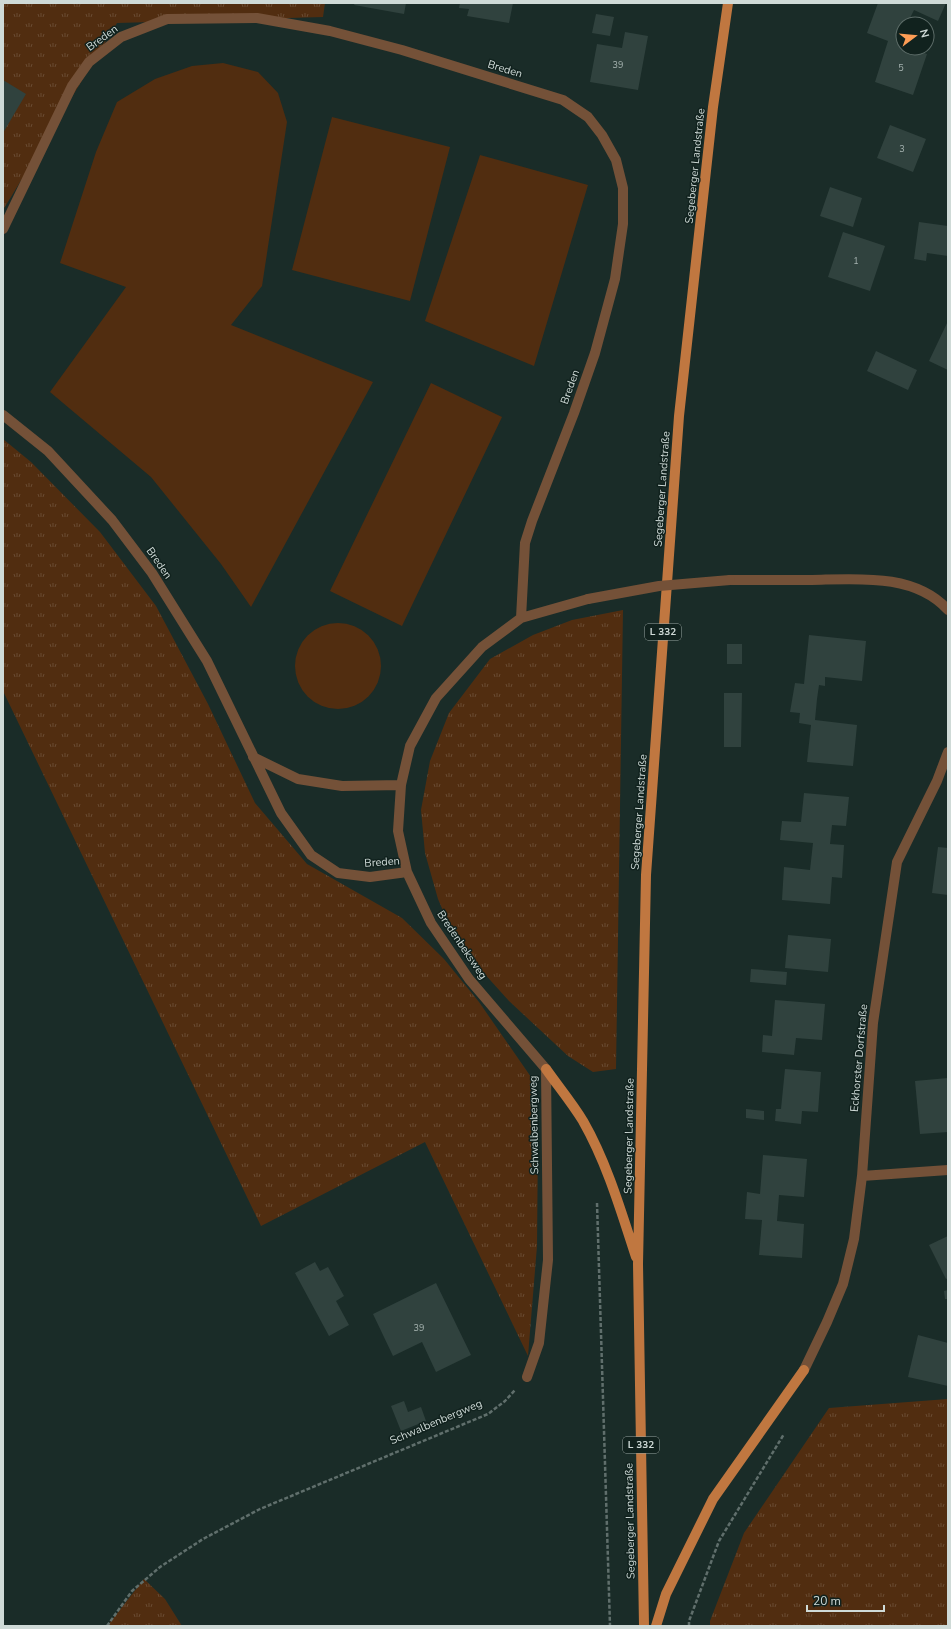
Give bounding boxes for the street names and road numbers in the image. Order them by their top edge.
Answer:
street label: Breden [83,21,121,55]
street label: Breden [486,57,524,81]
street label: Segeberger Landstraße [681,107,709,224]
street label: Breden [557,368,583,406]
street label: Segeberger Landstraße [650,430,674,547]
street label: Breden [143,544,175,582]
road number: L 332 [645,624,681,640]
street label: Segeberger Landstraße [627,753,651,870]
street label: Breden [364,853,400,871]
street label: Bredenbeksweg [433,908,491,982]
street label: Eckhorster Dorfstraße [847,1003,871,1113]
street label: Schwalbenbergweg [526,1075,542,1175]
street label: Segeberger Landstraße [620,1078,638,1194]
street label: Schwalbenbergweg [388,1396,484,1448]
road number: L 332 [623,1437,659,1453]
street label: Segeberger Landstraße [621,1463,639,1579]

